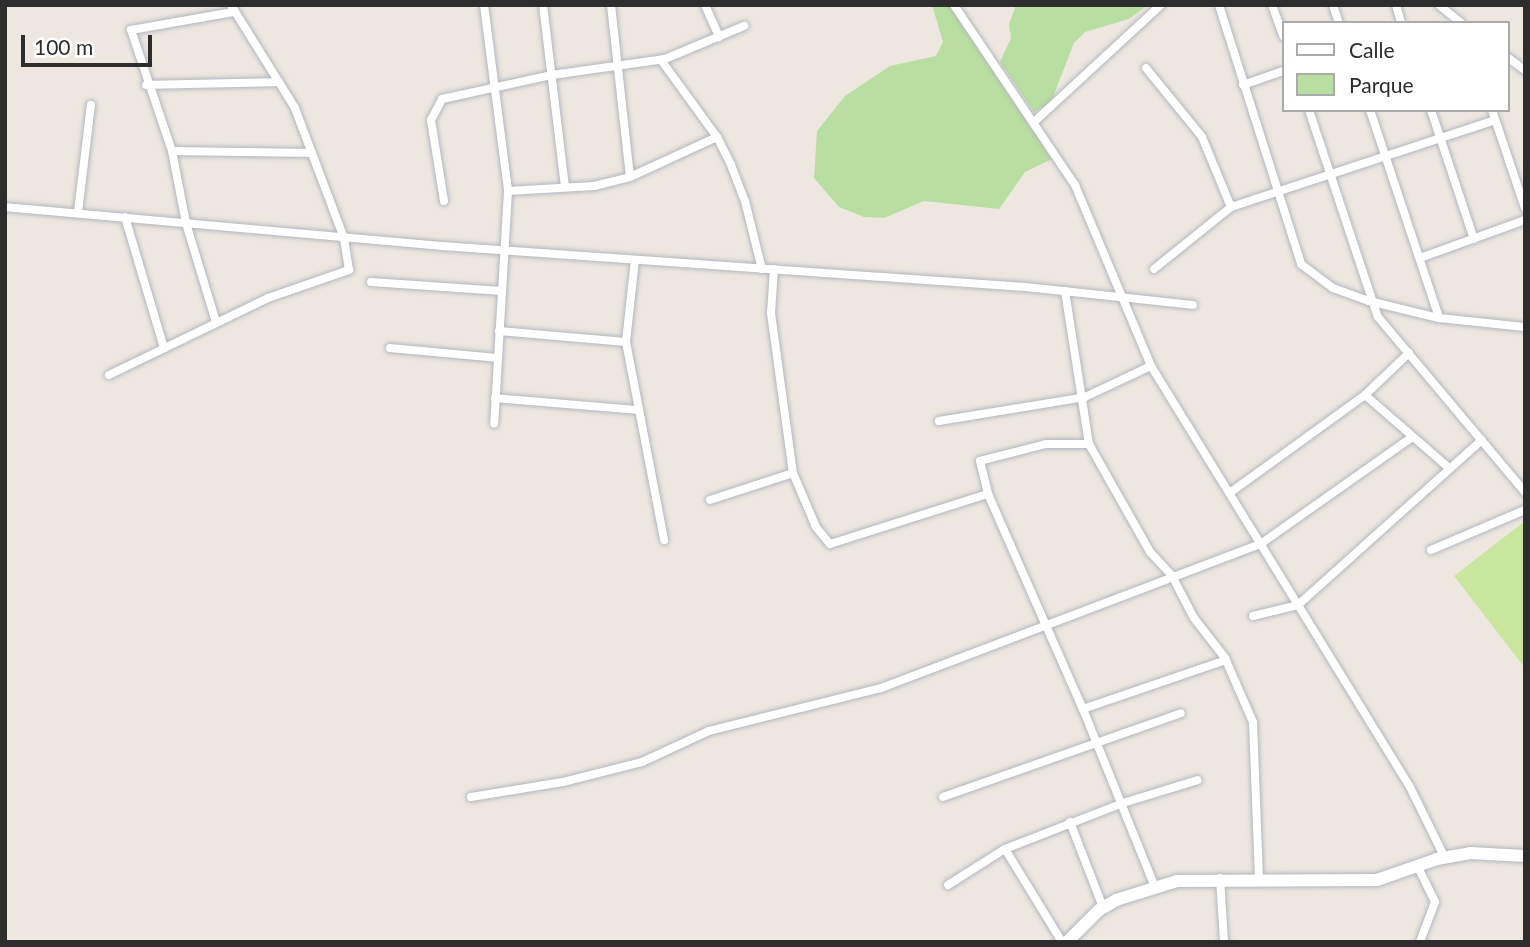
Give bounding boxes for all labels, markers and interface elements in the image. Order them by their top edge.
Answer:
scale bar [24,21,156,65]
legend [1282,21,1509,112]
text: 100 m [34,34,93,59]
text: Calle [1349,37,1394,62]
text: Parque [1349,72,1414,97]

